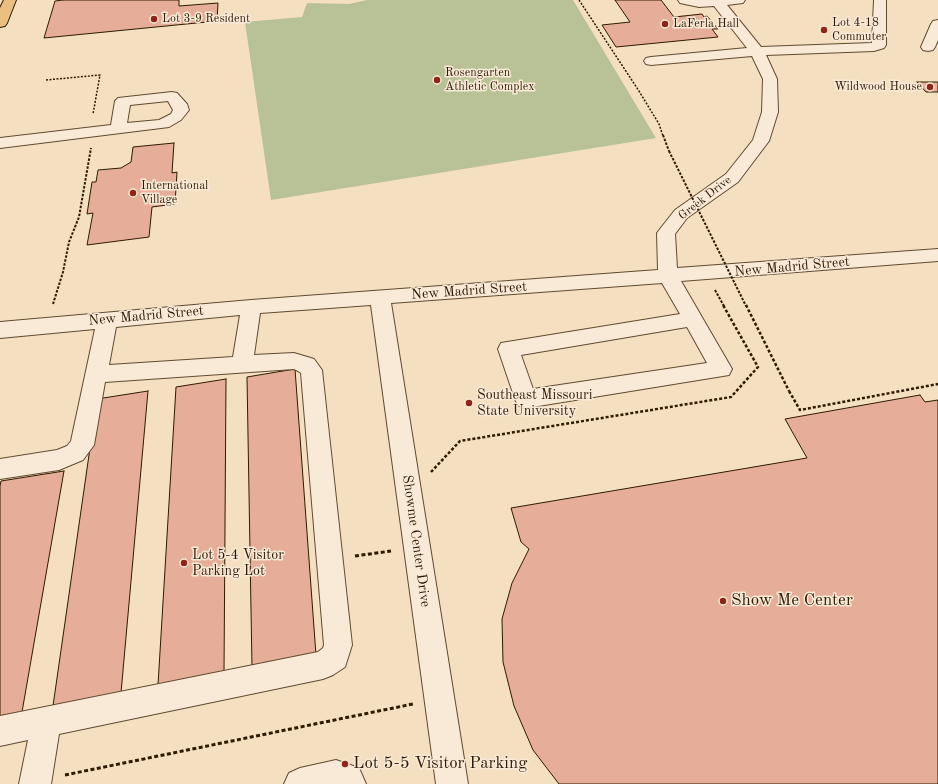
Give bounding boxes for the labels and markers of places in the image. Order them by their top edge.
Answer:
place label: Lot 3-9 Resident [162,12,250,26]
marker: Lot 3-9 Resident [149,14,159,24]
place label: Lot 4-18 Commuter [832,16,886,44]
place label: LaFerla Hall [673,17,739,31]
marker: LaFerla Hall [660,19,670,29]
marker: Lot 4-18 Commuter [819,25,829,35]
place label: Rosengarten Athletic Complex [445,66,534,94]
marker: Rosengarten Athletic Complex [432,75,442,85]
place label: Wildwood House [834,80,922,94]
marker: Wildwood House [925,82,935,92]
place label: International Village [141,179,208,207]
marker: International Village [128,188,138,198]
place label: Southeast Missouri State University [477,387,592,420]
marker: Southeast Missouri State University [464,398,474,408]
place label: Lot 5-4 Visitor Parking Lot [192,547,284,580]
marker: Lot 5-4 Visitor Parking Lot [179,558,189,568]
place label: Show Me Center [731,591,853,611]
marker: Show Me Center [718,596,728,606]
place label: Lot 5-5 Visitor Parking [353,754,527,774]
marker: Lot 5-5 Visitor Parking [340,759,350,769]

